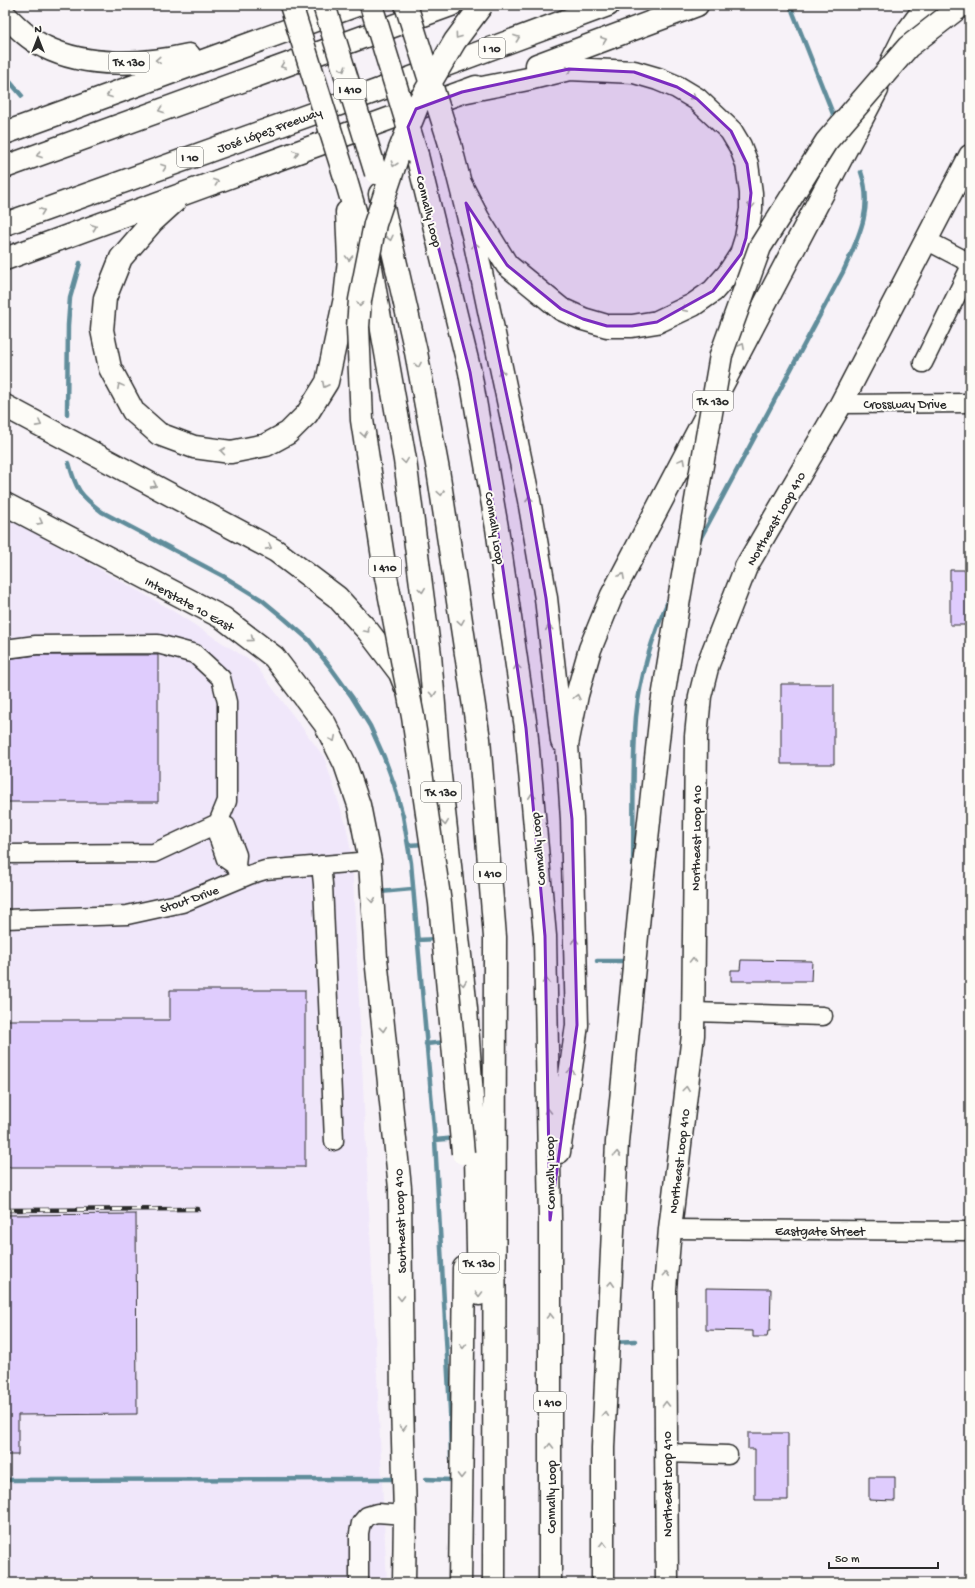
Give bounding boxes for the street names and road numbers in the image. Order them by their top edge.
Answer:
road number: I 10 [479,38,505,58]
road number: TX 130 [109,52,149,72]
road number: I 410 [334,79,366,99]
street label: José López Freeway [216,105,325,157]
road number: I 10 [177,147,203,167]
street label: Connally Loop [411,174,444,250]
road number: TX 130 [693,391,733,411]
street label: Crossway Drive [863,398,947,413]
street label: Northeast Loop 410 [744,469,810,569]
street label: Connally Loop [480,491,507,566]
road number: I 410 [369,557,401,577]
street label: Interstate 10 East [142,575,237,637]
road number: TX 130 [421,782,461,802]
street label: Northeast Loop 410 [689,784,706,891]
street label: Connally Loop [529,811,550,886]
road number: I 410 [474,863,506,883]
street label: Stout Drive [159,883,221,917]
street label: Northeast Loop 410 [667,1107,694,1215]
street label: Connally Loop [543,1136,560,1210]
street label: Southeast Loop 410 [392,1168,411,1274]
street label: Eastgate Street [775,1225,867,1240]
road number: TX 130 [459,1253,499,1273]
road number: I 410 [534,1392,566,1412]
street label: Northeast Loop 410 [661,1431,676,1537]
street label: Connally Loop [545,1460,560,1534]

